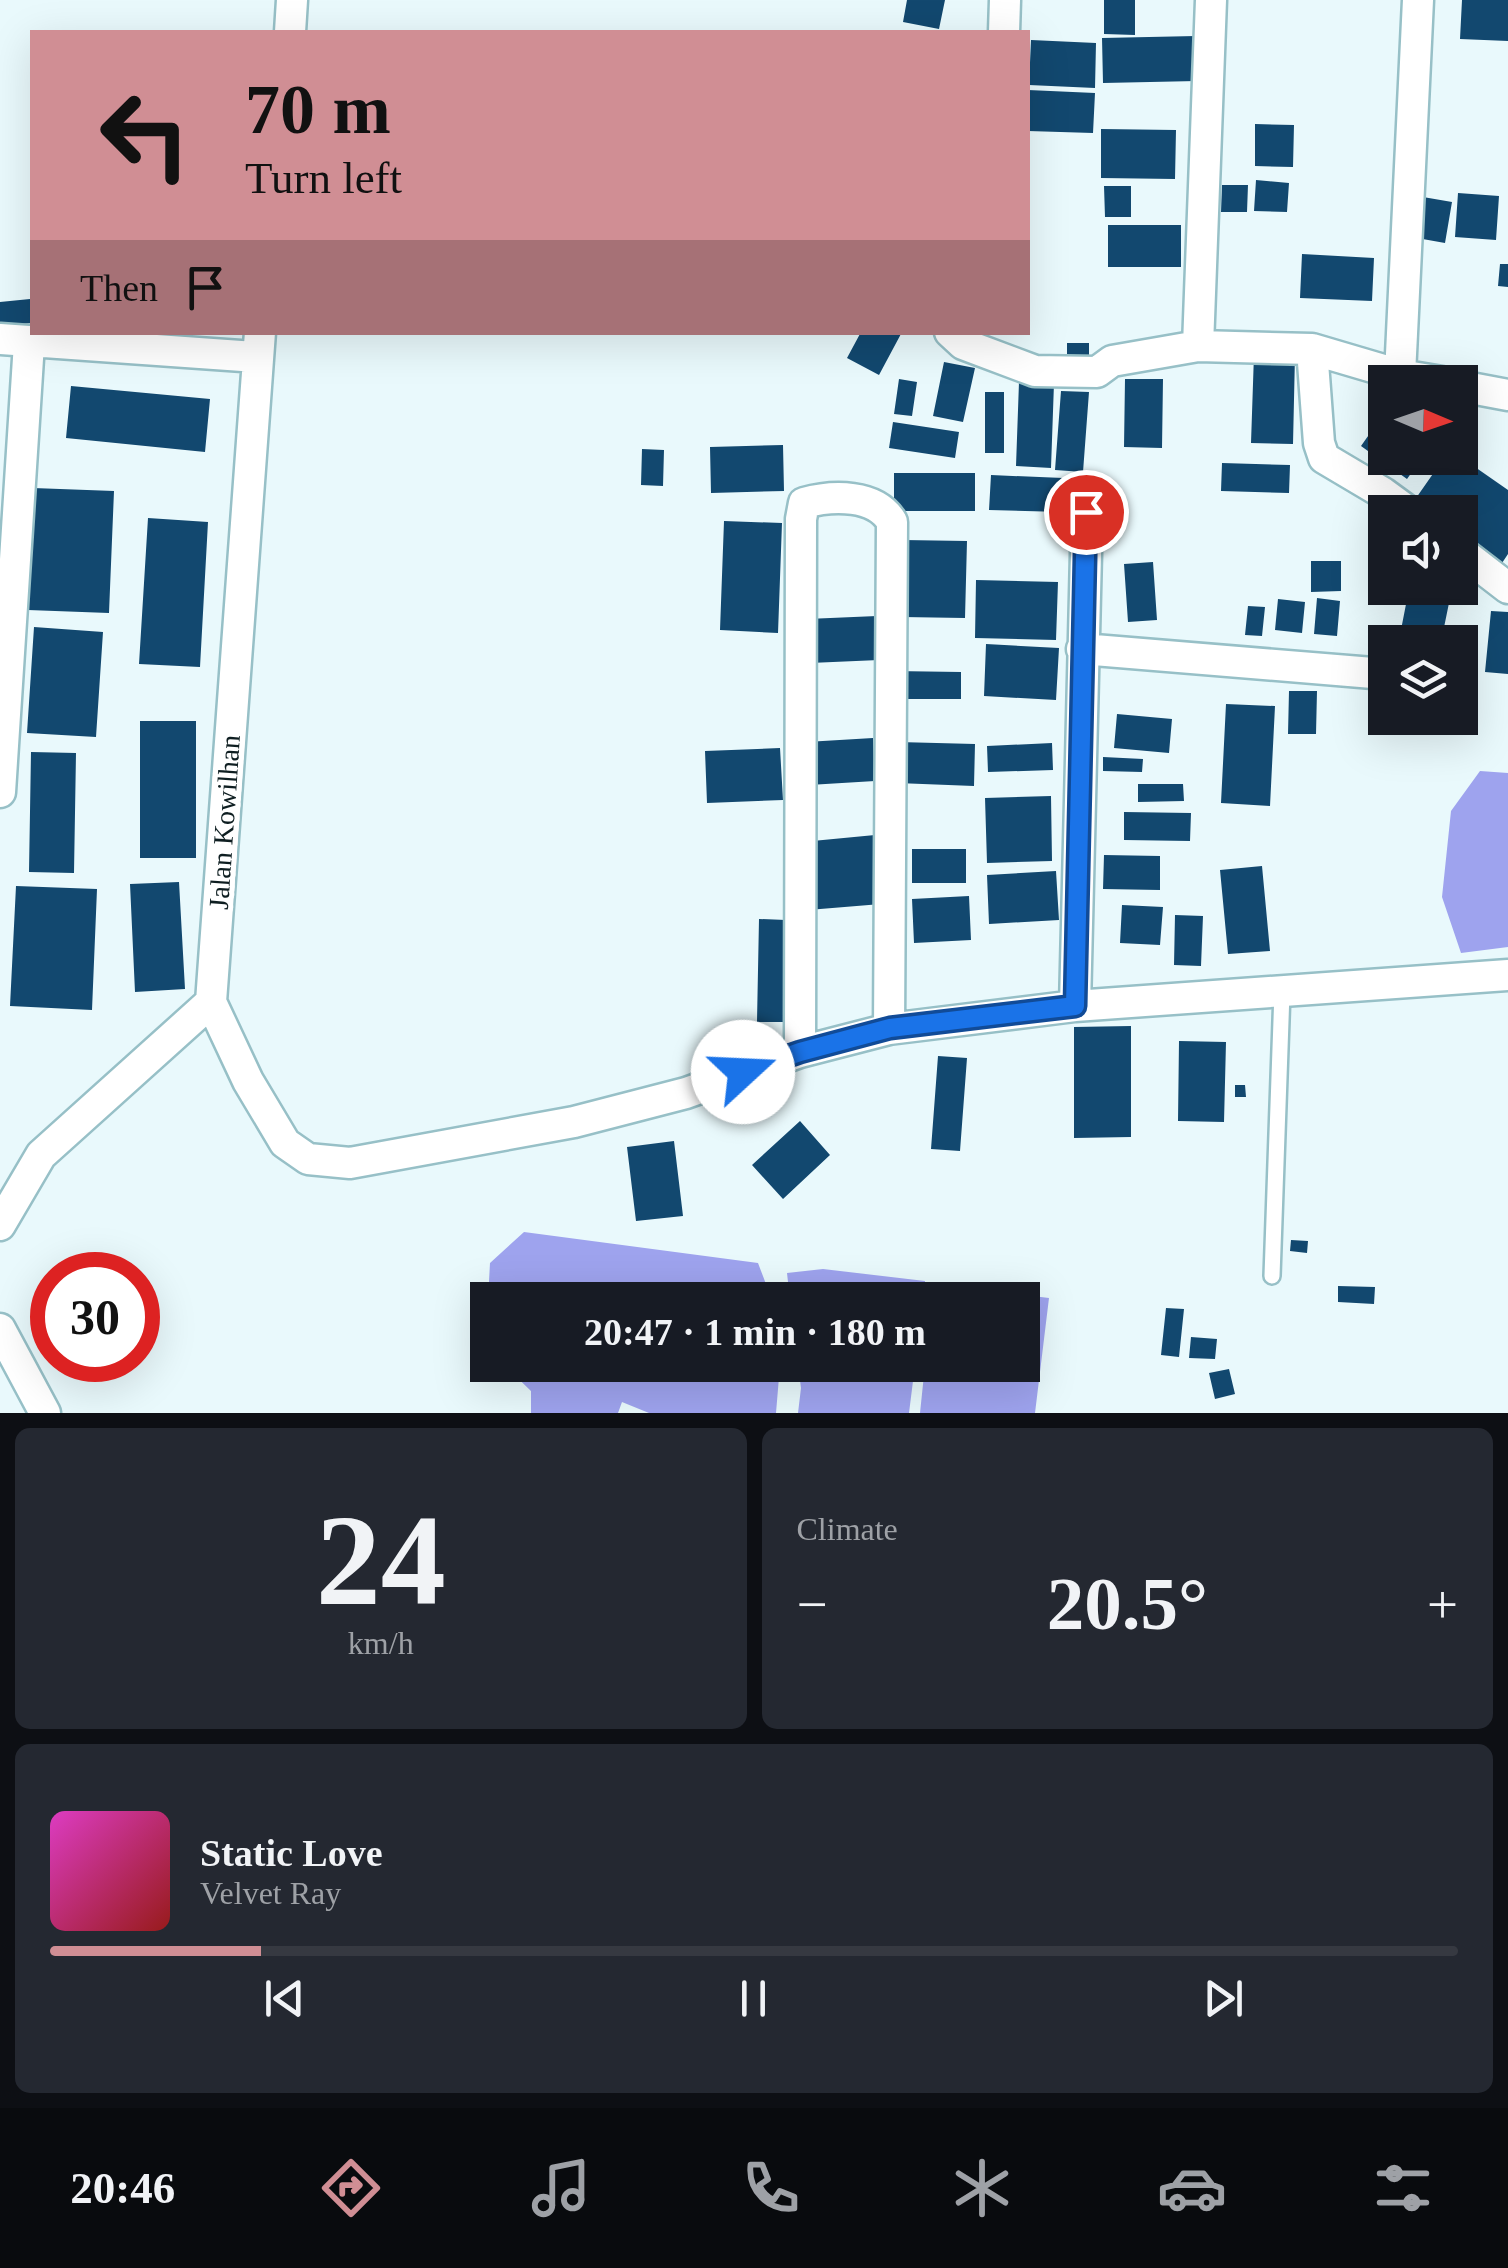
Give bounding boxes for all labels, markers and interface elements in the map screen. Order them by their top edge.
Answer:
icon: left [80,70,210,200]
text: 70 m [245,71,391,148]
text: Turn left [245,153,402,203]
icon: arrive [178,260,233,315]
text: Then [80,267,158,309]
north arrow [1368,365,1478,475]
map controls [1368,365,1478,735]
pin [1044,470,1129,555]
icon: arrive [1059,485,1114,540]
button: sound [1368,495,1478,605]
button: layers [1368,625,1478,735]
street label: Jalan Kowilhan [203,734,246,910]
position arrow [691,1020,795,1124]
speed limit sign: 30 [30,1252,160,1382]
text: 20:47 · 1 min · 180 m [584,1311,926,1353]
text: 24 [316,1488,446,1632]
text: Climate [797,1511,898,1547]
text: 20.5° [1047,1562,1208,1645]
text: − [797,1574,828,1635]
text: + [1427,1574,1458,1635]
text: km/h [348,1625,414,1661]
text: Static Love [200,1832,383,1874]
text: Velvet Ray [200,1875,341,1911]
icon: previous [257,1971,312,2026]
icon: pause [726,1971,781,2026]
icon: next [1196,1971,1251,2026]
icon: directions [316,2153,386,2223]
icon: music [526,2153,596,2223]
icon: phone [736,2153,806,2223]
icon: climate [947,2153,1017,2223]
icon: car [1157,2153,1227,2223]
icon: filters [1368,2153,1438,2223]
text: 20:46 [70,2163,175,2213]

